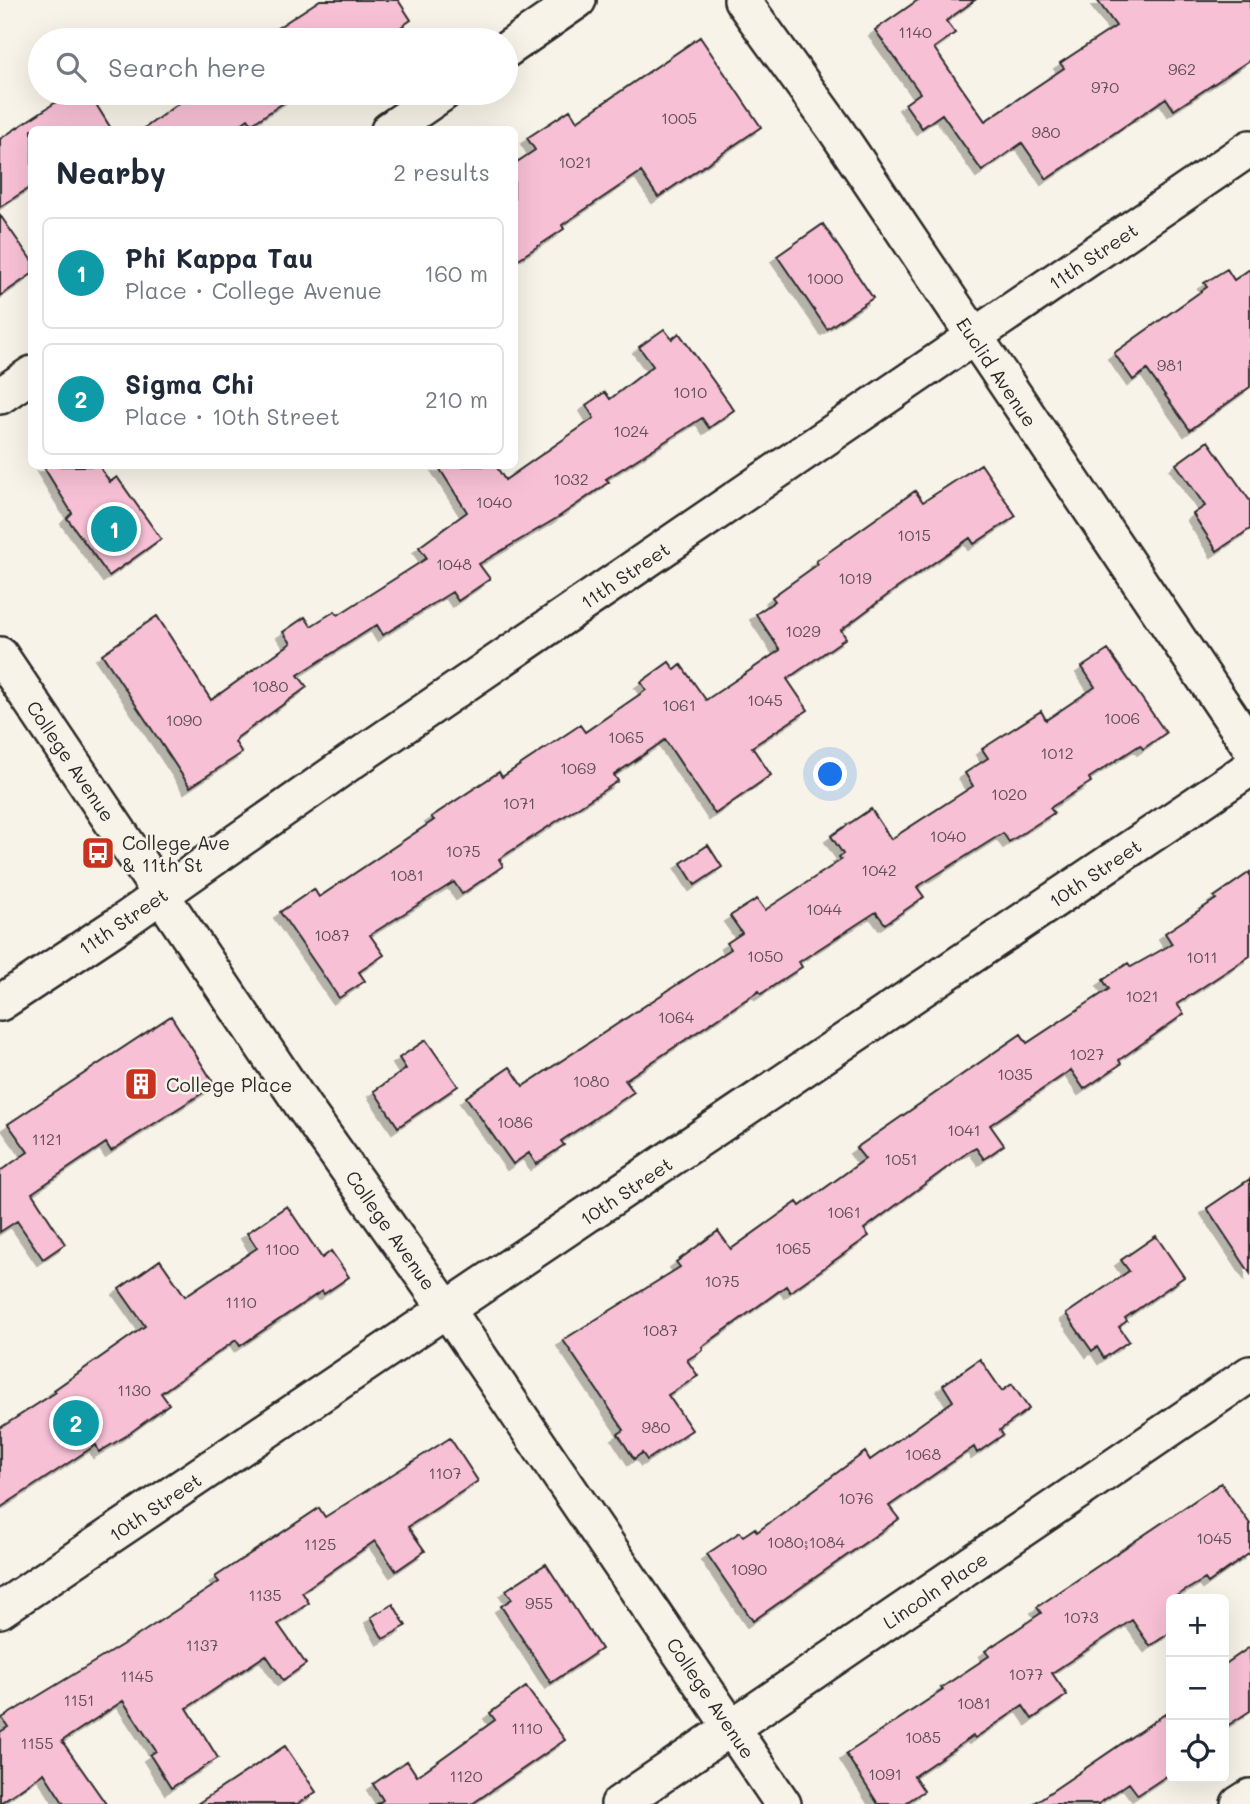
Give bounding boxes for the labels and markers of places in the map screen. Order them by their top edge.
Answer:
pin: 1 [91,503,137,555]
place label: College Ave & 11th St [122,830,230,877]
bus stop icon: College Ave & 11th St [79,834,117,872]
building icon: College Place [122,1065,160,1103]
place label: College Place [166,1072,292,1097]
pin: 2 [53,1397,99,1449]

